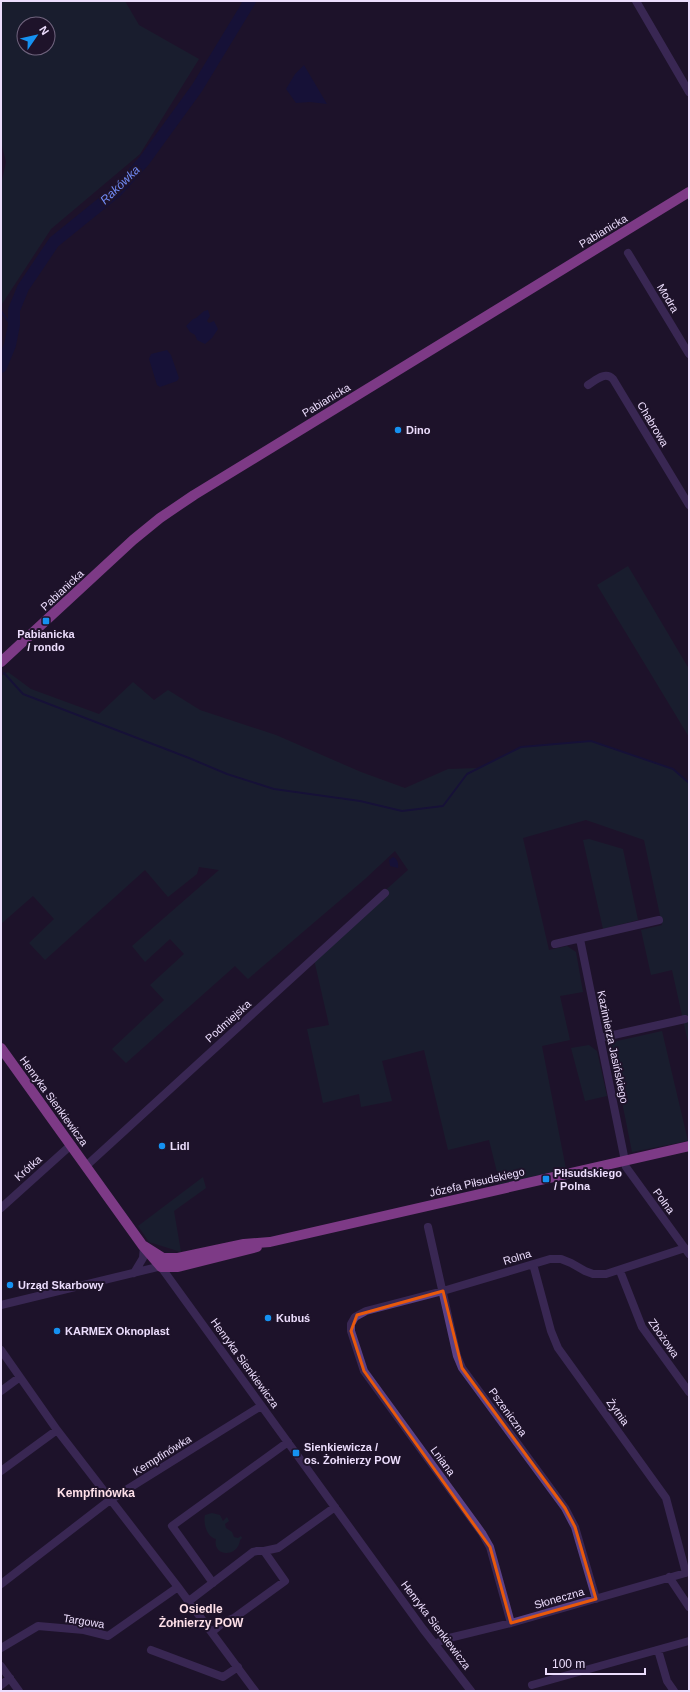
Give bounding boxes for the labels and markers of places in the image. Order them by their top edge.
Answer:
place label: Dino [406,424,431,436]
marker: Dino [393,425,403,435]
marker: Pabianicka / rondo [41,616,51,626]
place label: Pabianicka / rondo [17,628,76,653]
place label: Lidl [170,1140,190,1152]
marker: Lidl [157,1141,167,1151]
place label: Piłsudskiego / Polna [554,1167,622,1192]
marker: Piłsudskiego / Polna [541,1174,551,1184]
place label: Urząd Skarbowy [18,1279,104,1291]
marker: Urząd Skarbowy [5,1280,15,1290]
place label: Kubuś [276,1312,310,1324]
marker: Kubuś [263,1313,273,1323]
place label: KARMEX Oknoplast [65,1325,170,1337]
marker: KARMEX Oknoplast [52,1326,62,1336]
place label: Sienkiewicza / os. Żołnierzy POW [304,1441,401,1466]
marker: Sienkiewicza / os. Żołnierzy POW [291,1448,301,1458]

